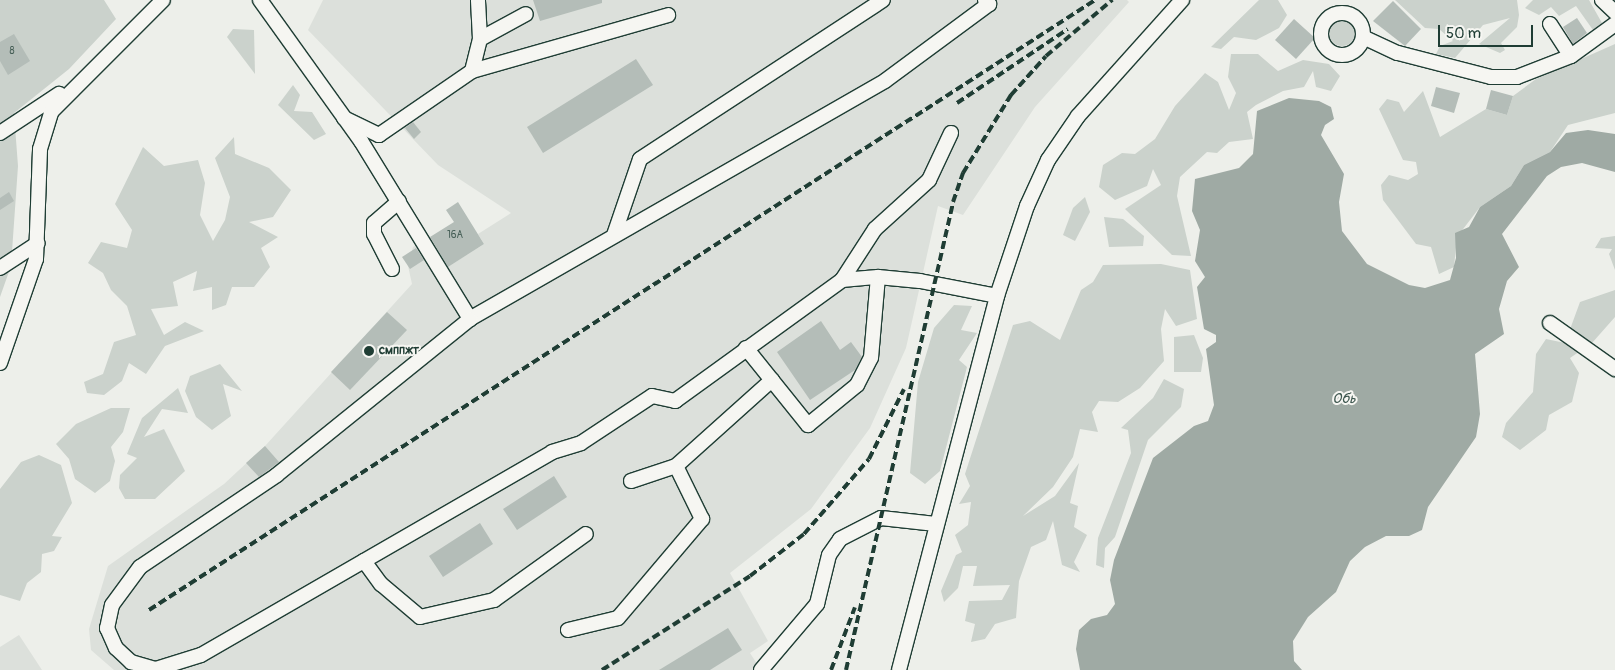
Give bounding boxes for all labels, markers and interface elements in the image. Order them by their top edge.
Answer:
scale bar [1440,15,1535,47]
text: 50 m [1446,24,1481,43]
house number: 8 [9,46,15,58]
house number: 16А [447,230,463,242]
place label: смппжт [379,344,419,358]
marker: смппжт [363,345,375,357]
water label: Обь [1332,391,1356,407]

